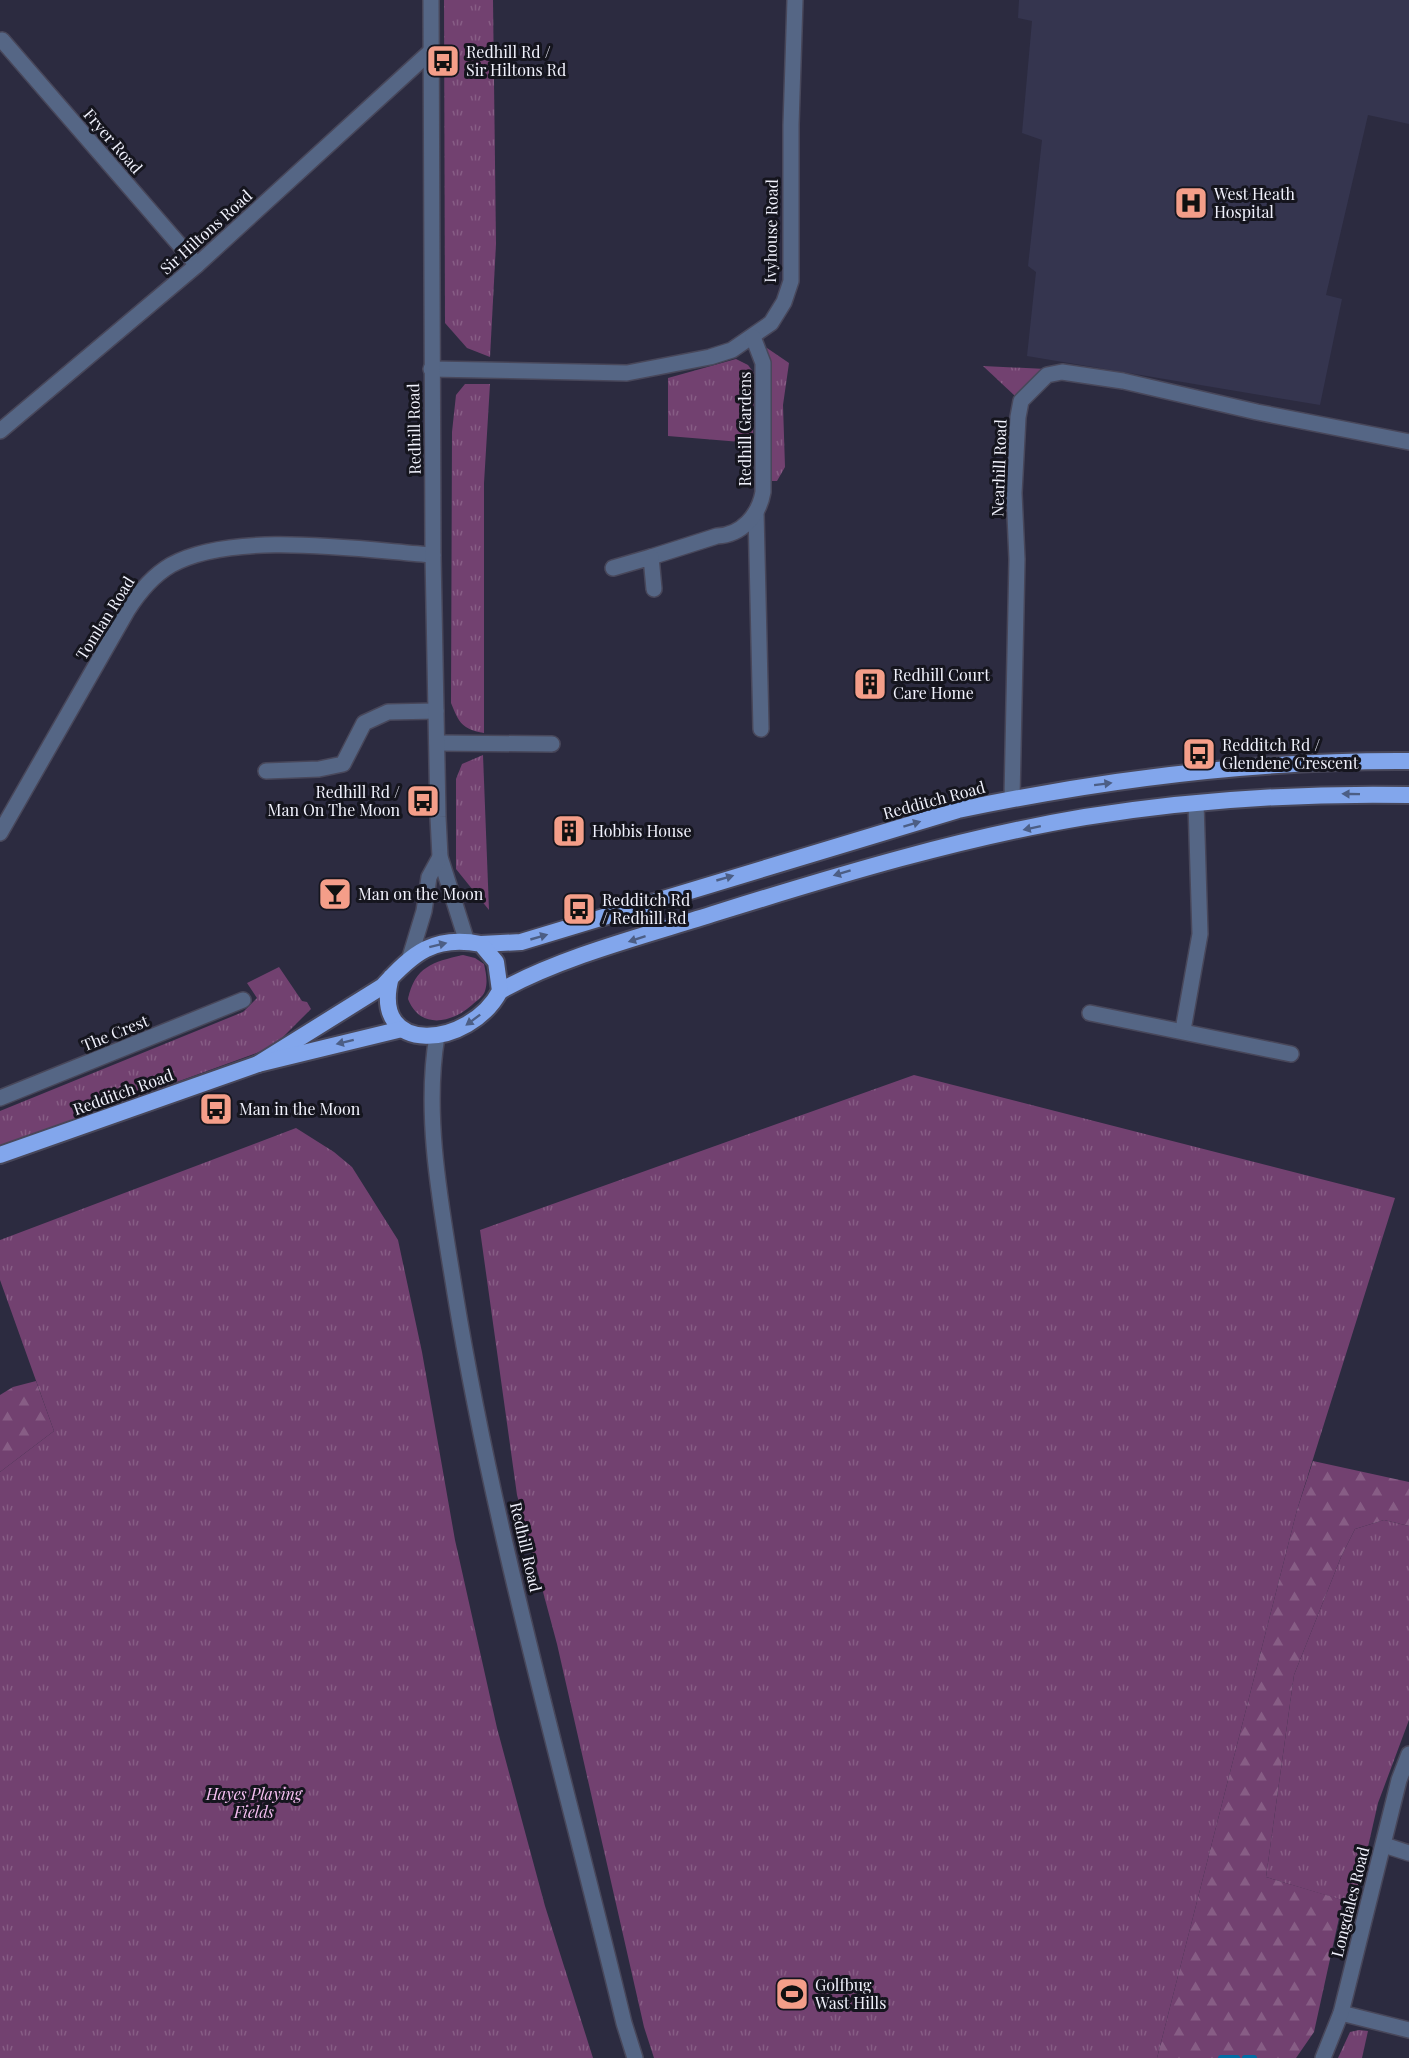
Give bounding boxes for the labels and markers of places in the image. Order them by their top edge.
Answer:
place label: Redhill Rd / Sir Hiltons Rd [466,41,566,80]
bus stop icon: Redhill Rd / Sir Hiltons Rd [425,43,461,79]
place label: West Heath Hospital [1213,183,1296,222]
hospital icon: West Heath Hospital [1173,185,1209,221]
place label: Redhill Court Care Home [893,664,990,703]
building icon: Redhill Court Care Home [852,666,888,702]
place label: Redditch Rd / Glendene Crescent [1222,734,1359,773]
bus stop icon: Redditch Rd / Glendene Crescent [1181,736,1217,772]
place label: Redhill Rd / Man On The Moon [268,781,400,820]
bus stop icon: Redhill Rd / Man On The Moon [405,783,441,819]
building icon: Hobbis House [551,813,587,849]
place label: Hobbis House [592,820,692,841]
bar icon: Man on the Moon [317,876,353,912]
place label: Man on the Moon [358,883,484,904]
place label: Redditch Rd / Redhill Rd [602,889,690,928]
bus stop icon: Redditch Rd / Redhill Rd [561,891,597,927]
bus stop icon: Man in the Moon [198,1091,234,1127]
place label: Man in the Moon [239,1098,361,1119]
place label: Golfbug Wast Hills [814,1974,886,2013]
sports icon: Golfbug Wast Hills [774,1976,810,2012]

